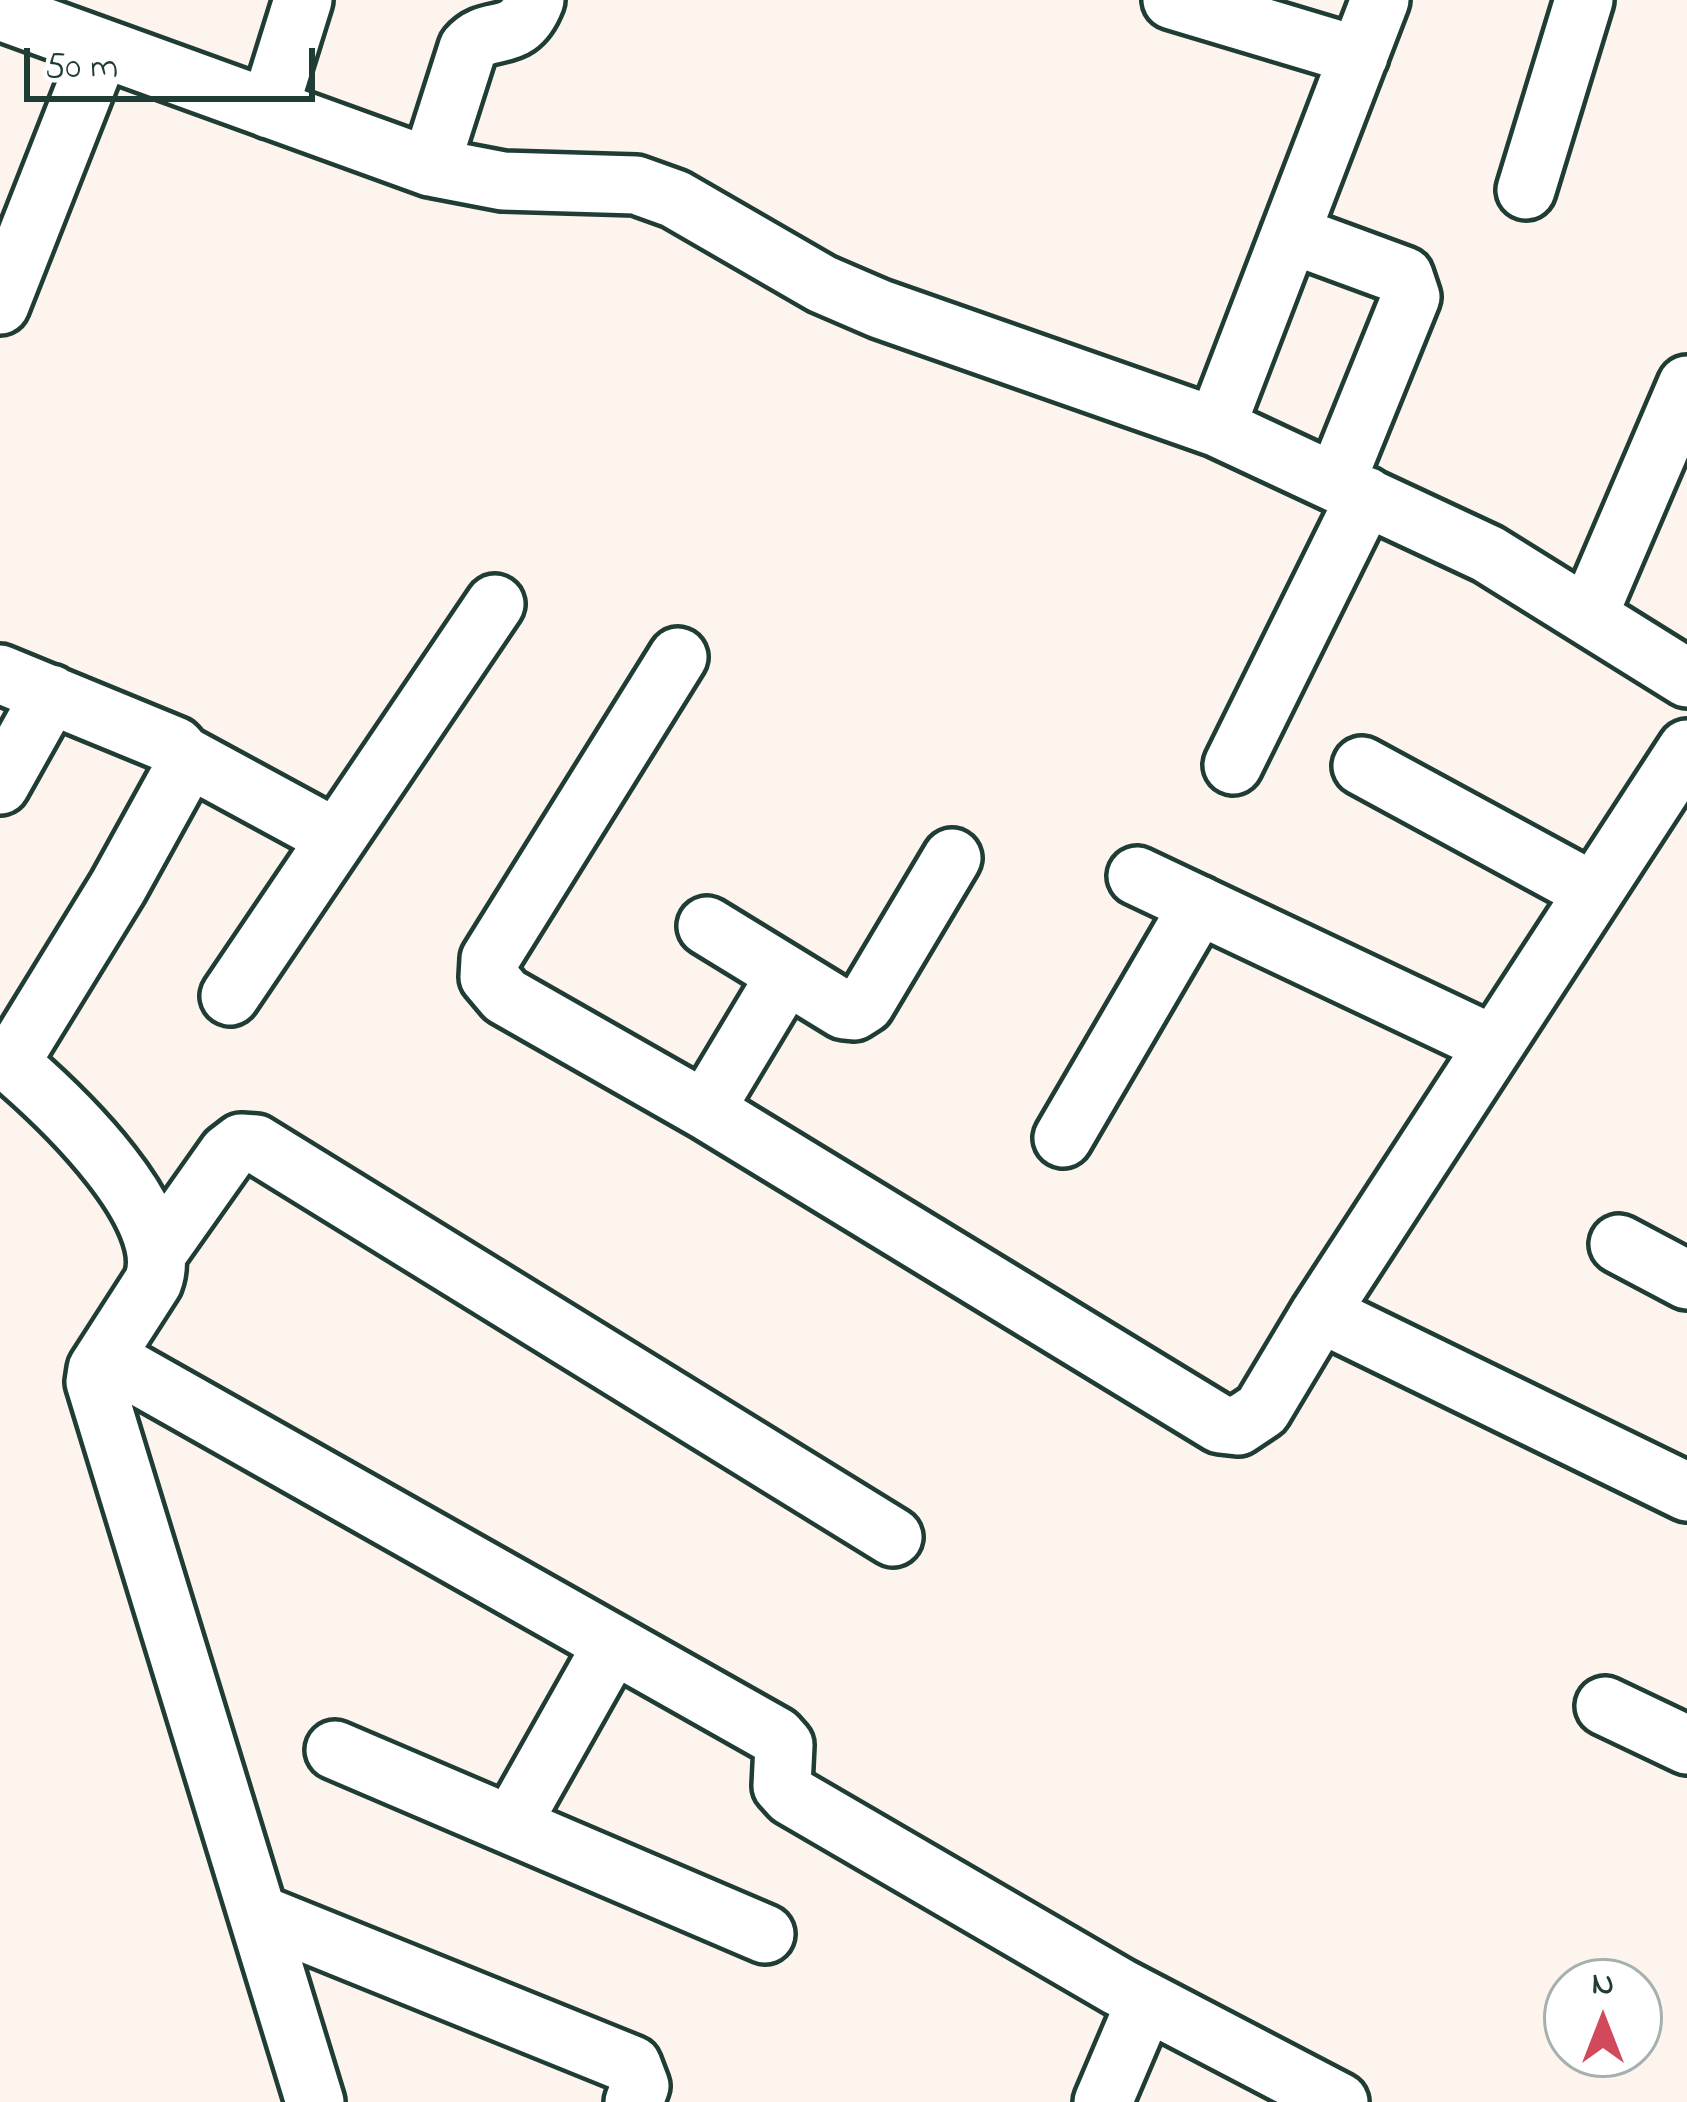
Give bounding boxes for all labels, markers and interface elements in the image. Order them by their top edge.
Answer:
scale bar [30,24,321,98]
text: 50 m [45,42,118,95]
north arrow [1543,1958,1663,2078]
text: N [1592,1961,1614,2009]

